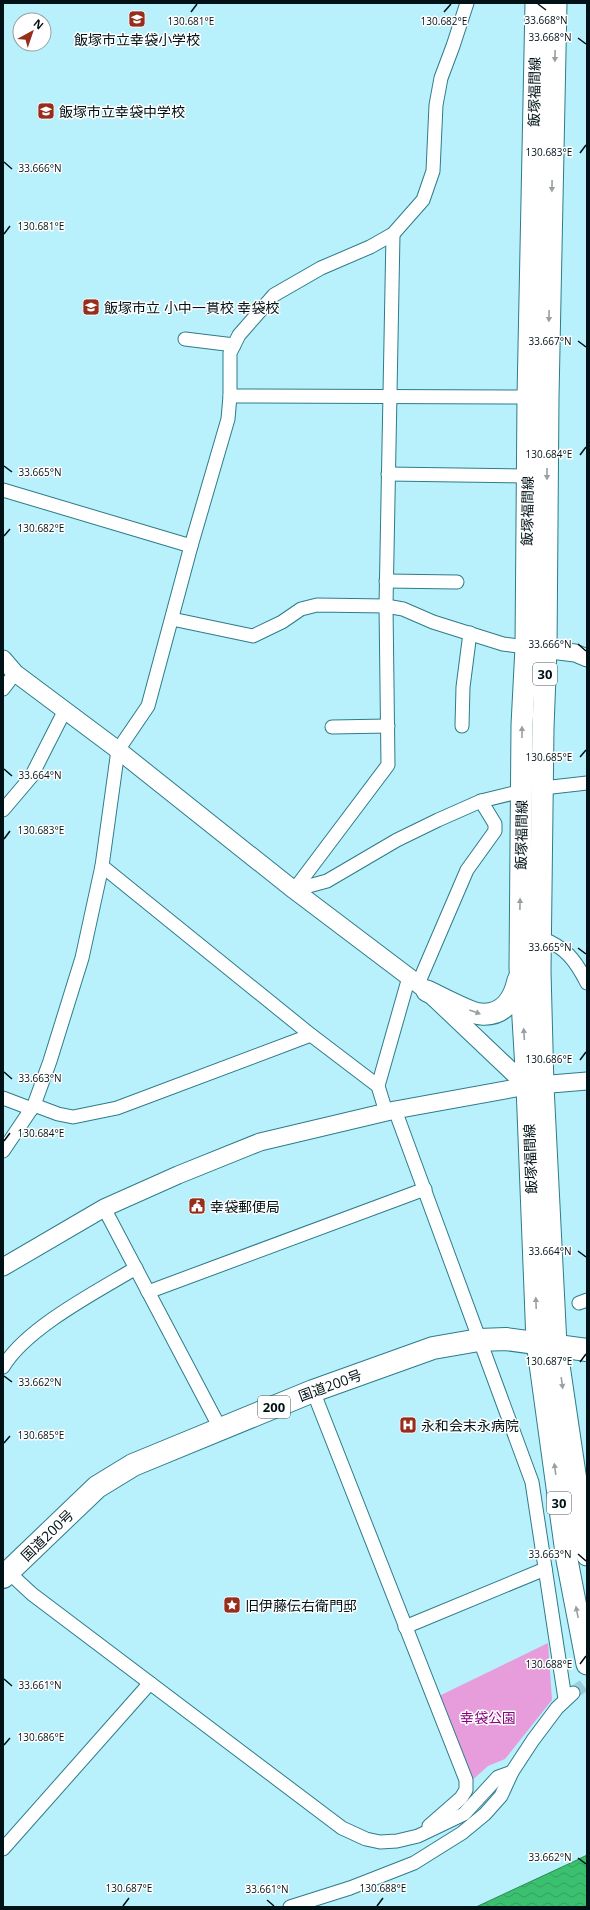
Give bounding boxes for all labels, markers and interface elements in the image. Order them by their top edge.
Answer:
school or university icon: 飯塚市立幸袋小学校 [127,9,147,29]
north arrow [12,12,52,52]
text: 33.668°N [524,13,568,27]
text: 130.681°E [168,14,214,28]
text: 130.682°E [421,14,467,28]
text: N [30,15,47,33]
place label: 飯塚市立幸袋小学校 [74,30,200,49]
text: 33.668°N [528,30,572,44]
one-way arrow [552,50,558,63]
street label: 飯塚福間線 [524,57,544,127]
school or university icon: 飯塚市立幸袋中学校 [36,101,56,121]
place label: 飯塚市立幸袋中学校 [59,102,185,121]
text: 130.683°E [526,145,572,159]
text: 33.666°N [18,161,62,175]
one-way arrow [549,180,555,193]
text: 130.681°E [18,219,64,233]
school or university icon: 飯塚市立 小中一貫校 幸袋校 [81,297,101,317]
place label: 飯塚市立 小中一貫校 幸袋校 [104,298,279,317]
one-way arrow [546,310,553,322]
text: 33.667°N [528,334,572,348]
text: 130.684°E [526,447,572,461]
text: 33.665°N [18,465,62,479]
one-way arrow [544,468,550,481]
street label: 飯塚福間線 [517,476,537,546]
text: 130.682°E [18,521,64,535]
text: 33.666°N [528,637,572,651]
road number: 30 [533,663,557,685]
one-way arrow [519,725,525,738]
text: 130.685°E [526,750,572,764]
text: 33.664°N [18,768,62,782]
street label: 飯塚福間線 [511,800,531,870]
text: 130.683°E [18,823,64,837]
one-way arrow [517,898,524,910]
text: 33.665°N [528,940,572,954]
one-way arrow [470,1009,482,1015]
one-way arrow [520,1028,527,1040]
text: 130.686°E [526,1052,572,1066]
text: 33.663°N [18,1071,62,1085]
street label: 飯塚福間線 [519,1124,541,1194]
text: 130.684°E [18,1126,64,1140]
public building icon: 幸袋郵便局 [187,1196,207,1216]
place label: 幸袋郵便局 [210,1197,280,1216]
text: 33.664°N [528,1244,572,1258]
one-way arrow [533,1296,539,1309]
text: 130.687°E [526,1354,572,1368]
street label: 国道200号 [296,1365,364,1405]
text: 33.662°N [18,1375,62,1389]
one-way arrow [559,1377,565,1389]
road number: 200 [258,1396,290,1418]
hospital icon: 永和会末永病院 [398,1415,418,1435]
place label: 永和会末永病院 [421,1416,519,1435]
text: 130.685°E [18,1428,64,1442]
one-way arrow [552,1463,558,1475]
road number: 30 [547,1492,571,1514]
street label: 国道200号 [17,1505,77,1565]
text: 33.663°N [528,1547,572,1561]
place icon: 旧伊藤伝右衛門邸 [222,1595,242,1615]
place label: 旧伊藤伝右衛門邸 [245,1596,357,1615]
one-way arrow [574,1605,580,1618]
text: 130.688°E [526,1657,572,1671]
text: 33.661°N [18,1678,62,1692]
park label: 幸袋公園 [460,1708,516,1727]
text: 130.686°E [18,1730,64,1744]
text: 33.662°N [528,1850,572,1864]
text: 130.687°E [106,1881,152,1895]
text: 130.688°E [360,1881,406,1895]
text: 33.661°N [245,1882,289,1896]

